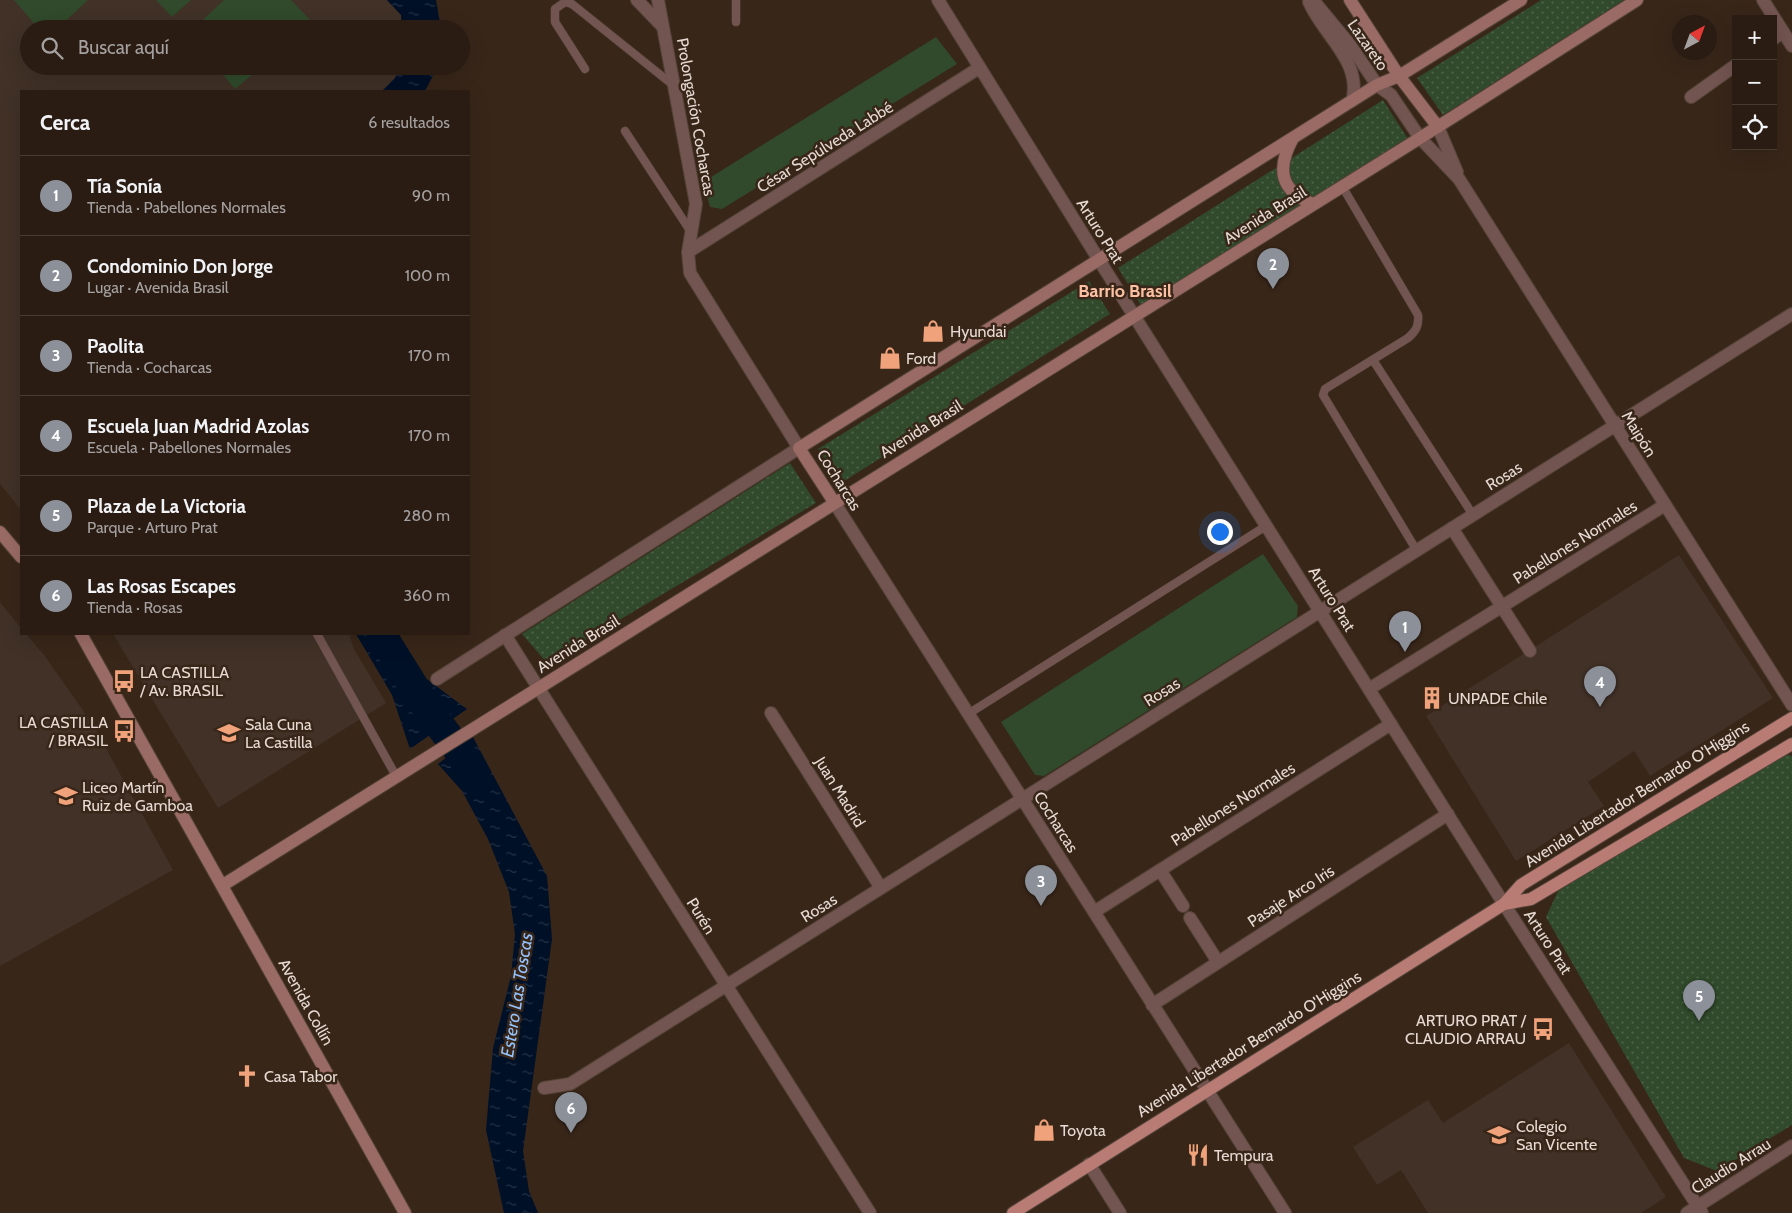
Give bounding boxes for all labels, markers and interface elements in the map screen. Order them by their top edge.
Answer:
north arrow [1672,15,1717,60]
map controls [1732,15,1777,150]
button: + [1732,15,1777,60]
street label: Lazareto [1344,16,1393,74]
search box [20,20,470,75]
icon: search [38,34,66,62]
text: Buscar aquí [78,36,169,59]
street label: Prolongación Cocharcas [673,36,719,198]
button: − [1732,60,1777,105]
street label: César Sepúlveda Labbé [753,97,897,197]
button: locate [1732,105,1777,150]
text: Cerca [40,110,90,135]
text: 6 resultados [368,113,450,132]
text: Tía Sonía [87,175,162,198]
street label: Avenida Brasil [1220,182,1310,248]
text: 1 [53,186,59,205]
text: 90 m [412,186,450,205]
street label: Arturo Prat [1073,195,1128,267]
text: Tienda · Pabellones Normales [87,198,286,217]
pin: 2 [1257,248,1289,289]
text: Condominio Don Jorge [87,255,273,278]
text: 2 [52,266,60,285]
text: 100 m [405,266,450,285]
text: Lugar · Avenida Brasil [87,278,229,297]
district label: Barrio Brasil [1078,280,1172,302]
shop icon: Hyundai [920,318,946,344]
place label: Hyundai [950,322,1007,341]
text: Paolita [87,335,144,358]
shop icon: Ford [877,345,903,371]
text: 3 [52,346,60,365]
text: 170 m [408,346,450,365]
place label: Ford [906,349,936,368]
text: Tienda · Cocharcas [87,358,212,377]
street label: Avenida Brasil [876,396,966,462]
street label: Maipón [1618,407,1660,461]
text: Escuela Juan Madrid Azolas [87,415,309,438]
text: 4 [51,426,61,445]
text: 170 m [408,426,450,445]
text: Escuela · Pabellones Normales [87,438,291,457]
street label: Cocharcas [813,446,865,514]
street label: Rosas [1482,457,1526,494]
text: Plaza de La Victoria [87,495,246,518]
street label: Pabellones Normales [1510,496,1641,588]
text: 5 [52,506,60,525]
text: 280 m [403,506,450,525]
text: Parque · Arturo Prat [87,518,218,537]
your location [1207,519,1233,545]
street label: Arturo Prat [1305,563,1360,635]
text: Las Rosas Escapes [87,575,236,598]
text: 6 [52,586,61,605]
text: 360 m [403,586,450,605]
text: Tienda · Rosas [87,598,183,617]
street label: Avenida Brasil [533,611,623,677]
pin: 1 [1389,611,1421,652]
place label: LA CASTILLA / Av. BRASIL [139,663,229,700]
pin: 4 [1584,666,1616,707]
bus stop icon: LA CASTILLA / Av. BRASIL [111,668,137,694]
street label: Rosas [1140,673,1184,710]
building icon: UNPADE Chile [1419,685,1445,711]
place label: UNPADE Chile [1448,689,1547,708]
place label: LA CASTILLA / BRASIL [19,713,108,750]
place label: Sala Cuna La Castilla [245,715,313,752]
street label: Avenida Libertador Bernardo O'Higgins [1521,717,1753,871]
bus stop icon: LA CASTILLA / BRASIL [111,718,137,744]
school or university icon: Sala Cuna La Castilla [216,720,242,746]
street label: Juan Madrid [810,752,869,831]
street label: Pabellones Normales [1168,758,1299,850]
place label: Liceo Martín Ruiz de Gamboa [82,778,193,815]
school or university icon: Liceo Martín Ruiz de Gamboa [53,783,79,809]
street label: Cocharcas [1030,788,1082,856]
street label: Pasaje Arco Iris [1244,861,1338,931]
pin: 3 [1025,865,1057,906]
street label: Rosas [797,889,841,926]
street label: Purén [682,894,720,938]
street label: Arturo Prat [1520,906,1576,978]
water label: Estero Las Toscas [496,931,538,1059]
street label: Avenida Collín [274,955,338,1049]
street label: Avenida Libertador Bernardo O'Higgins [1133,967,1365,1121]
pin: 5 [1683,980,1715,1021]
place label: ARTURO PRAT / CLAUDIO ARRAU [1405,1011,1527,1048]
bus stop icon: ARTURO PRAT / CLAUDIO ARRAU [1530,1016,1556,1042]
church icon: Casa Tabor [234,1063,260,1089]
place label: Casa Tabor [264,1067,338,1086]
pin: 6 [555,1092,587,1133]
shop icon: Toyota [1031,1117,1057,1143]
place label: Colegio San Vicente [1516,1117,1597,1154]
place label: Toyota [1060,1121,1106,1140]
school or university icon: Colegio San Vicente [1486,1122,1512,1148]
street label: Claudio Arrau [1688,1134,1774,1198]
restaurant icon: Tempura [1185,1142,1211,1168]
place label: Tempura [1214,1146,1274,1165]

